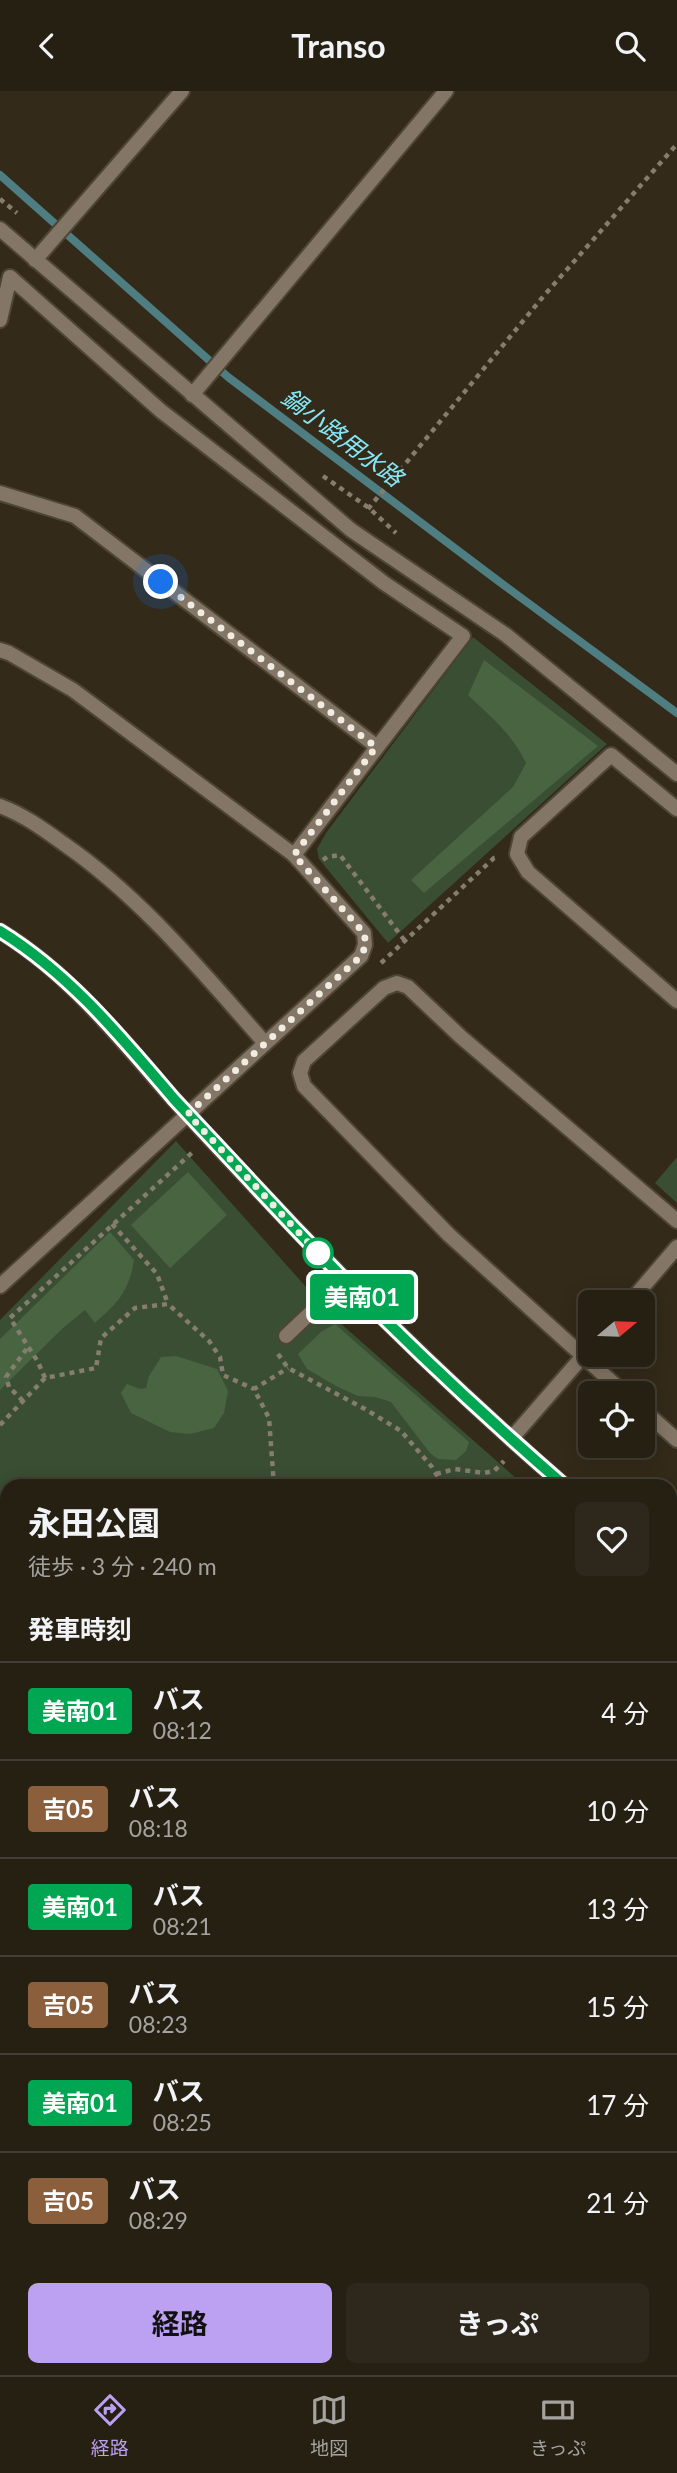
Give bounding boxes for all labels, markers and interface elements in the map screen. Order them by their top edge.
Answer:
text: Transo [291,26,386,65]
icon: back [28,27,66,65]
icon: search [611,27,649,65]
water label: 鍋小路用水路 [277,382,411,493]
your location [143,564,178,599]
unlabelled marker [303,1238,333,1268]
line badge: 美南01 [313,1274,411,1320]
text: 美南01 [324,1282,400,1311]
north arrow [578,1290,654,1367]
map controls [578,1290,655,1458]
button: locate [578,1381,655,1458]
text: 永田公園 [28,1502,160,1542]
button: heart [575,1502,649,1576]
text: 徒歩 · 3 分 · 240 m [28,1552,217,1580]
text: 発車時刻 [28,1613,132,1645]
text: バス [153,1683,205,1715]
text: 美南01 [42,1696,118,1725]
text: 4 分 [601,1697,649,1729]
text: 08:12 [153,1716,212,1744]
text: バス [129,1781,181,1813]
text: 吉05 [42,1794,94,1823]
text: 10 分 [586,1795,649,1827]
text: 08:18 [129,1814,188,1842]
text: バス [153,1879,205,1911]
text: 美南01 [42,1892,118,1921]
text: 13 分 [586,1893,649,1925]
text: 08:21 [153,1912,212,1940]
text: バス [129,1977,181,2009]
text: 吉05 [42,1990,94,2019]
text: 15 分 [586,1991,649,2023]
text: 08:23 [129,2010,188,2038]
text: バス [153,2075,205,2107]
text: 美南01 [42,2088,118,2117]
text: 17 分 [586,2089,649,2121]
text: 08:25 [153,2108,212,2136]
text: バス [129,2173,181,2205]
text: 吉05 [42,2186,94,2215]
text: 21 分 [586,2187,649,2219]
text: 08:29 [129,2206,188,2234]
button: 経路 [28,2283,332,2363]
button: きっぷ [346,2283,649,2363]
tab: 経路 [91,2391,129,2460]
tab: 地図 [310,2391,348,2460]
tab: きっぷ [530,2391,586,2460]

